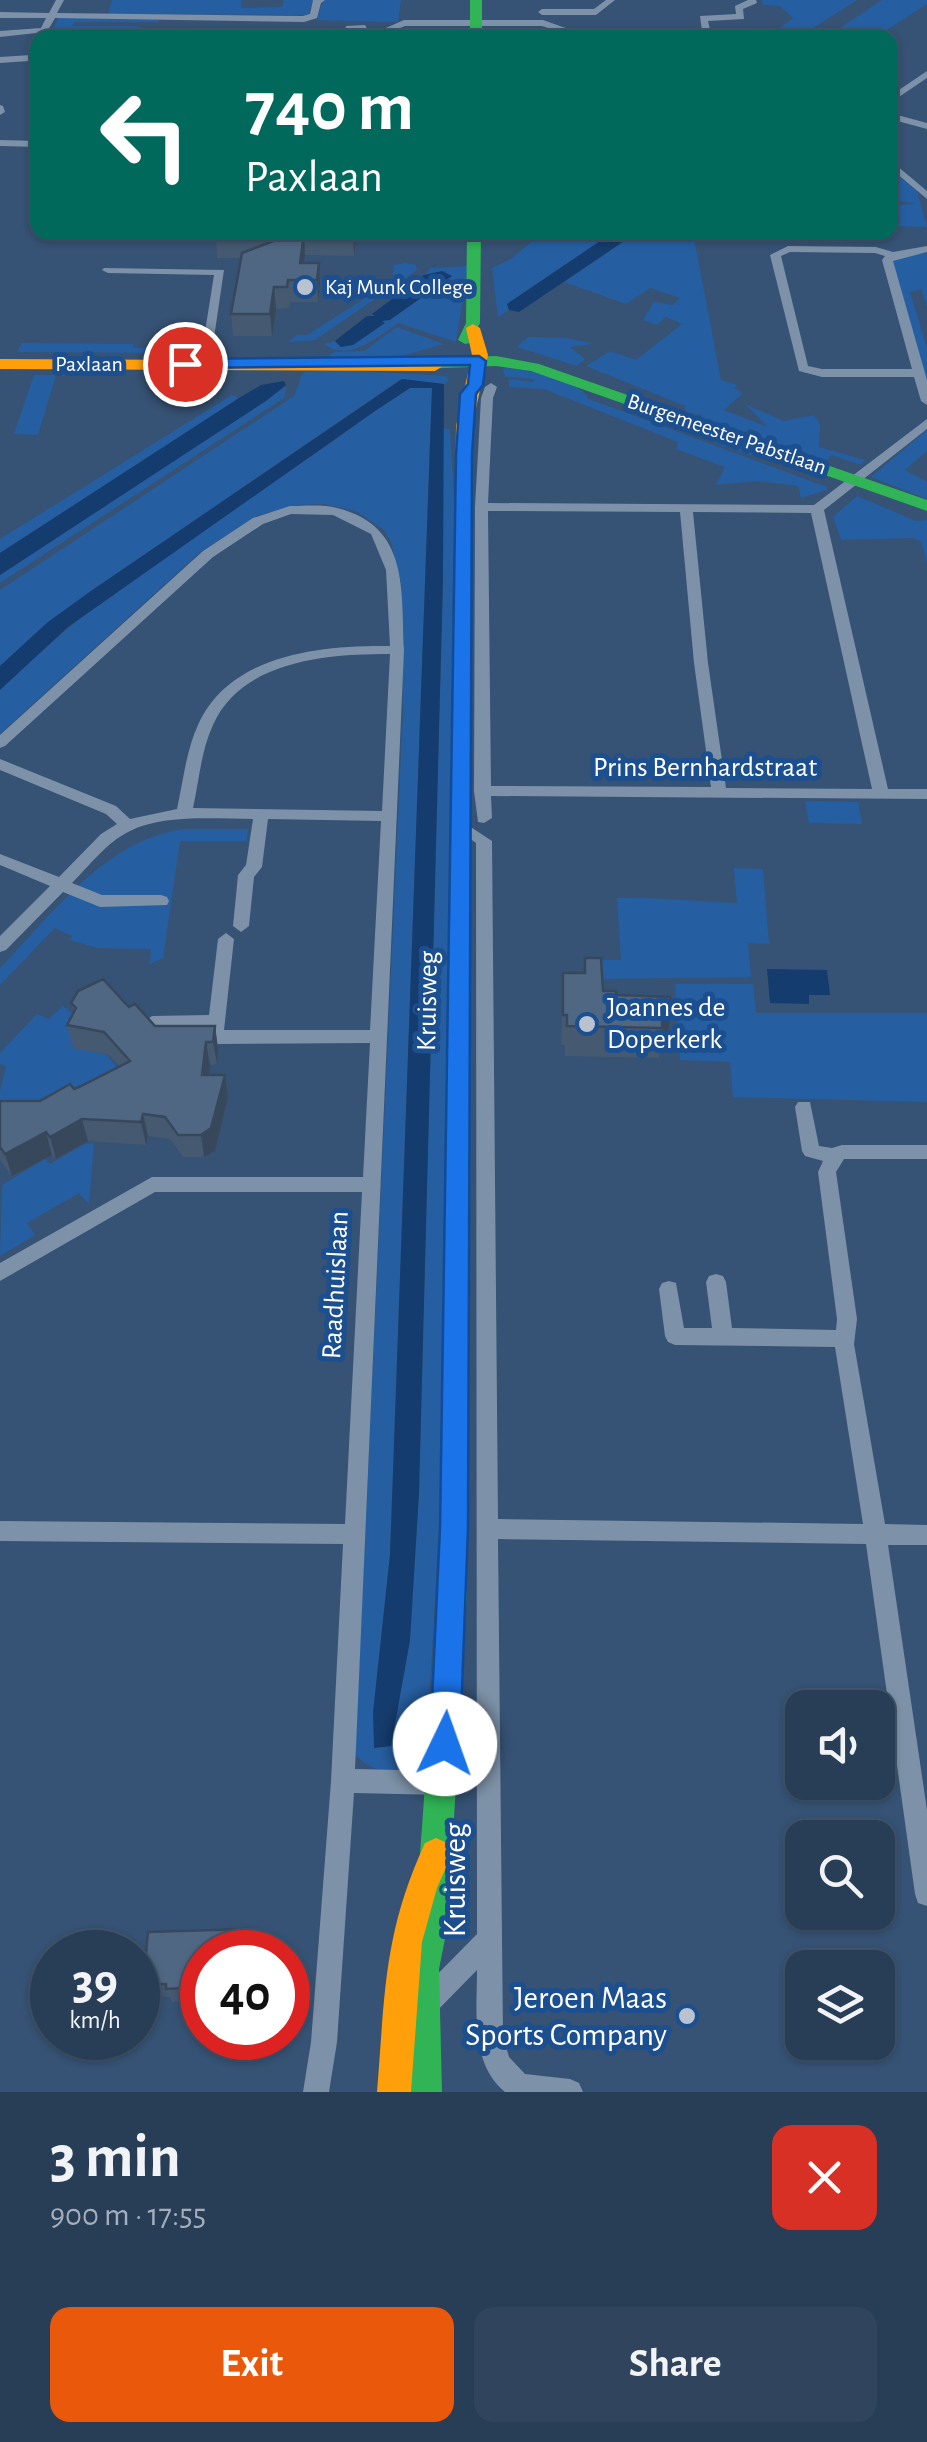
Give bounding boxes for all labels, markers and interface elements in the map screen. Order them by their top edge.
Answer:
icon: left [80,70,210,200]
text: 740 m [245,73,414,143]
text: Paxlaan [245,155,383,200]
marker: Kaj Munk College [294,276,316,298]
place label: Kaj Munk College [325,276,473,298]
pin [143,322,228,407]
icon: arrive [158,337,213,392]
street label: Paxlaan [55,353,123,375]
street label: Burgemeester Pabstlaan [625,390,829,478]
street label: Prins Bernhardstraat [593,754,817,782]
street label: Kruisweg [413,950,443,1051]
place label: Joannes de Doperkerk [607,994,725,1054]
marker: Joannes de Doperkerk [576,1013,598,1035]
street label: Raadhuislaan [318,1210,354,1360]
map controls [785,1690,895,2060]
button: sound [785,1690,895,1800]
position arrow [393,1692,497,1796]
button: search [785,1820,895,1930]
street label: Kruisweg [439,1822,471,1937]
speed limit sign: 40 [180,1930,310,2060]
button: layers [785,1950,895,2060]
text: 39 [72,1958,118,2008]
place label: Jeroen Maas Sports Company [465,1982,667,2051]
marker: Jeroen Maas Sports Company [676,2005,698,2027]
text: km/h [69,2008,121,2033]
button: close [772,2125,877,2230]
text: 3 min [50,2128,181,2188]
text: 900 m · 17:55 [50,2199,206,2231]
button: Exit [50,2307,454,2422]
button: Share [474,2307,877,2422]

